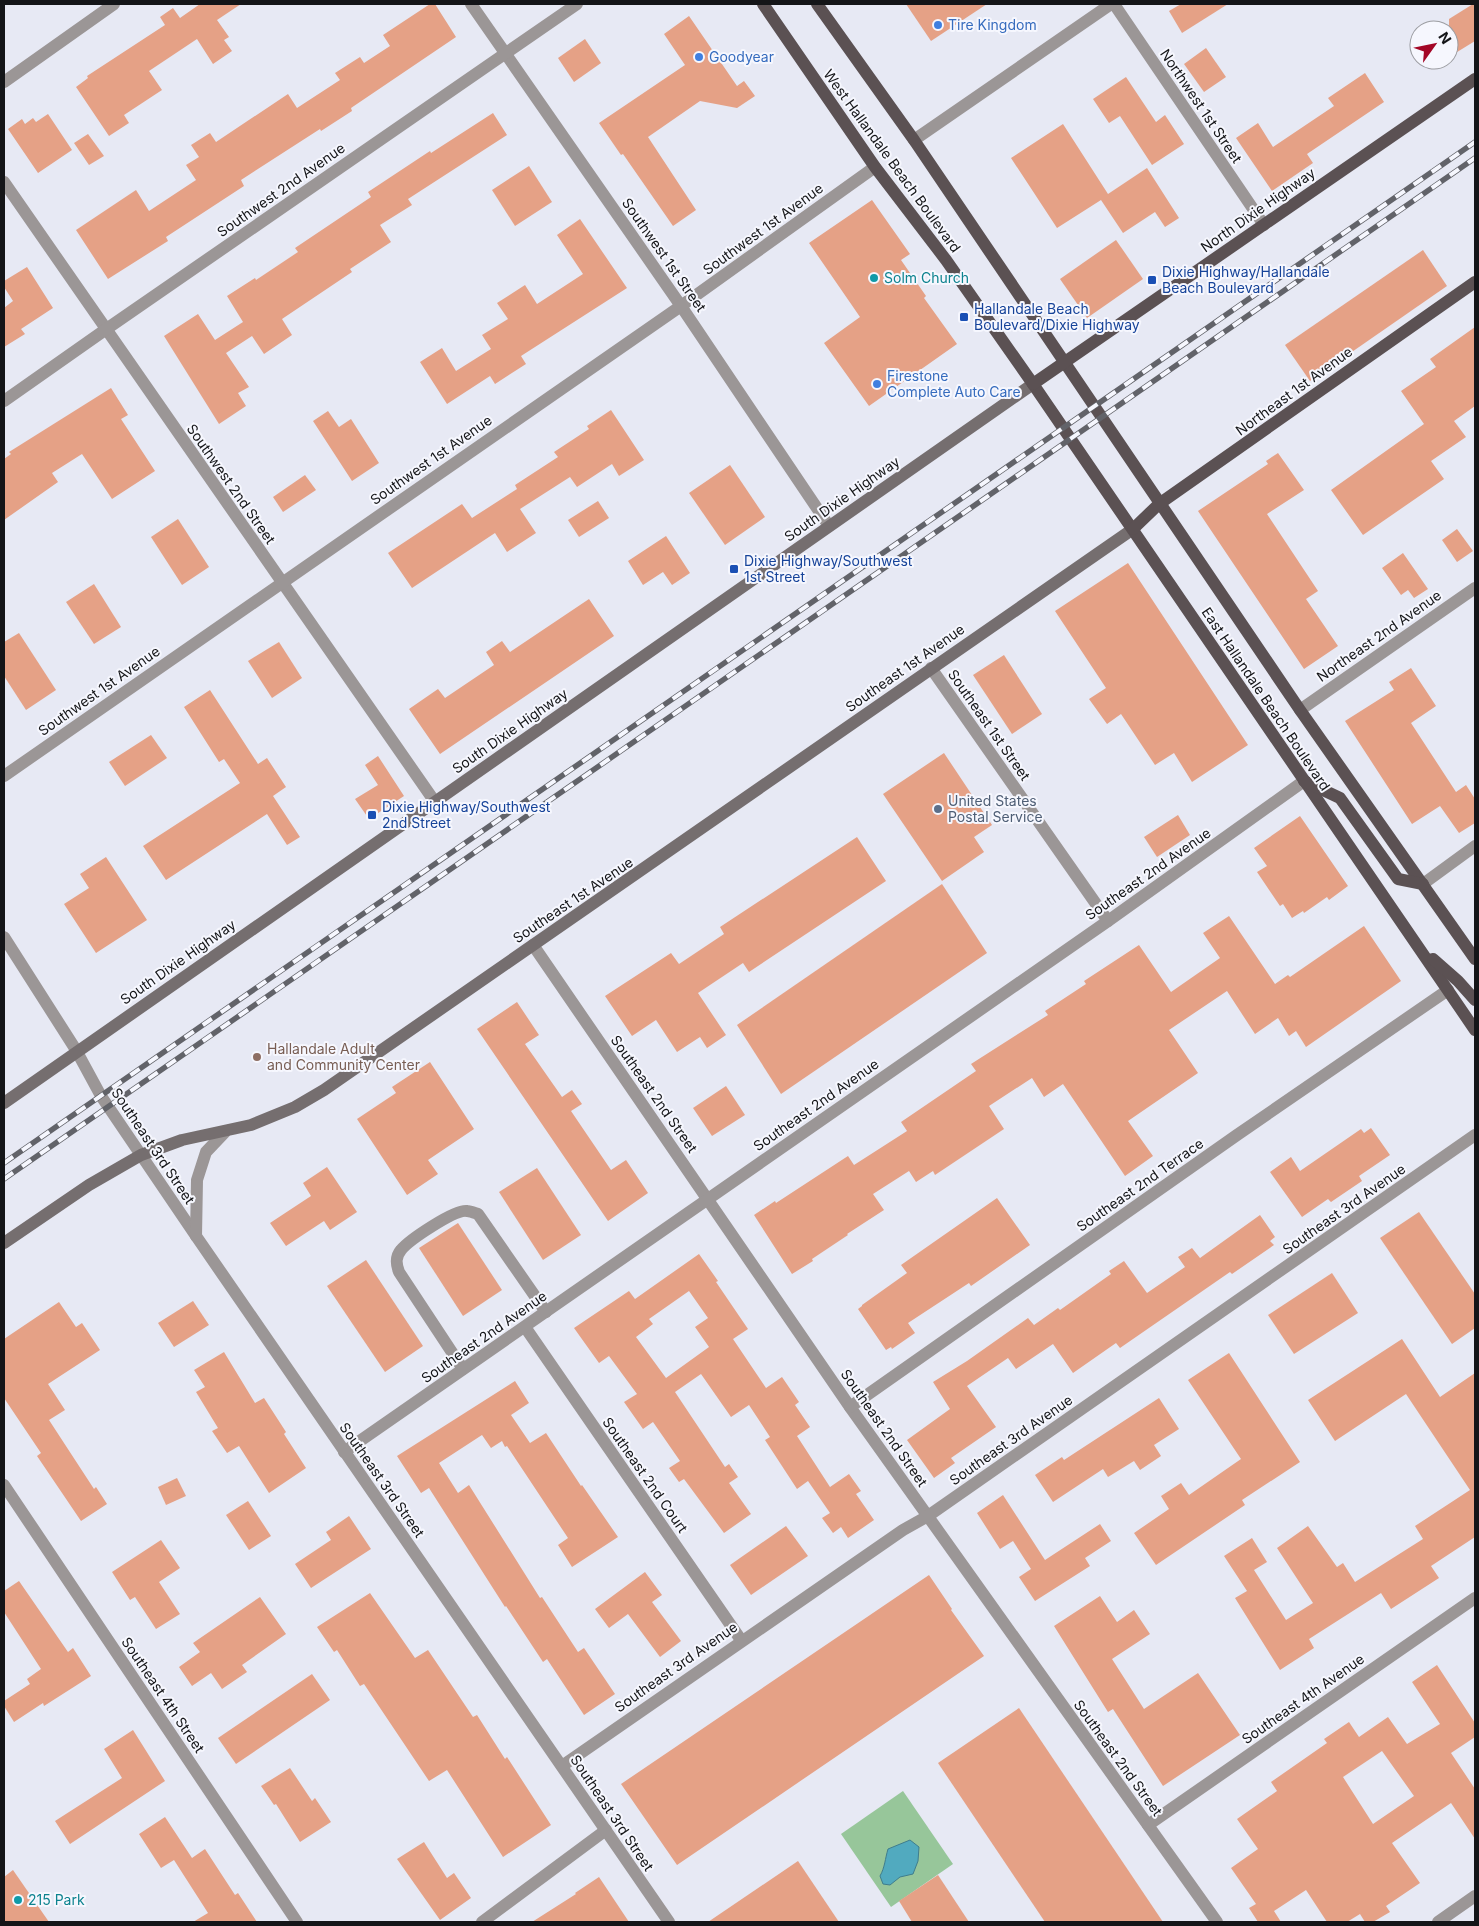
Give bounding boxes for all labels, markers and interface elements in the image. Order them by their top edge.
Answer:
place label: Tire Kingdom [948,16,1037,33]
marker: Tire Kingdom [932,19,944,31]
north arrow [1409,20,1459,70]
text: N [1435,29,1455,47]
street label: Northwest 1st Street [1157,46,1246,166]
place label: Goodyear [709,48,774,65]
marker: Goodyear [693,51,705,63]
street label: West Hallandale Beach Boulevard [820,66,965,256]
street label: Southwest 2nd Avenue [213,139,348,240]
street label: North Dixie Highway [1197,164,1318,255]
street label: Southwest 1st Avenue [699,179,826,278]
street label: Southwest 1st Street [619,195,710,315]
place label: Dixie Highway/Hallandale Beach Boulevard [1162,263,1330,296]
place label: Solm Church [884,269,969,286]
marker: Solm Church [868,272,880,284]
marker: Dixie Highway/Hallandale Beach Boulevard [1146,274,1158,286]
place label: Hallandale Beach Boulevard/Dixie Highway [974,300,1140,333]
marker: Hallandale Beach Boulevard/Dixie Highway [958,311,970,323]
street label: Northeast 1st Avenue [1232,343,1355,439]
place label: Firestone Complete Auto Care [887,367,1021,400]
marker: Firestone Complete Auto Care [871,378,883,390]
street label: Southwest 1st Avenue [367,411,495,508]
street label: Southwest 2nd Street [184,420,280,547]
street label: South Dixie Highway [781,452,903,545]
place label: Dixie Highway/Southwest 1st Street [744,552,913,585]
marker: Dixie Highway/Southwest 1st Street [728,563,740,575]
street label: Northeast 2nd Avenue [1313,586,1444,685]
street label: East Hallandale Beach Boulevard [1199,604,1334,794]
street label: Southeast 1st Avenue [842,620,967,715]
street label: Southwest 1st Avenue [35,642,163,739]
street label: Southeast 1st Street [945,666,1034,784]
street label: South Dixie Highway [449,684,571,777]
place label: United States Postal Service [948,792,1043,825]
place label: Dixie Highway/Southwest 2nd Street [382,798,551,831]
marker: United States Postal Service [932,803,944,815]
marker: Dixie Highway/Southwest 2nd Street [366,809,378,821]
street label: Southeast 2nd Avenue [1082,824,1214,923]
street label: Southeast 1st Avenue [509,853,636,946]
street label: South Dixie Highway [117,915,239,1008]
street label: Southeast 2nd Street [607,1032,702,1156]
place label: Hallandale Adult and Community Center [267,1040,420,1073]
marker: Hallandale Adult and Community Center [251,1051,263,1063]
street label: Southeast 2nd Avenue [750,1055,882,1154]
street label: Southeast 3rd Street [108,1084,199,1207]
street label: Southeast 2nd Terrace [1073,1134,1206,1235]
street label: Southeast 3rd Avenue [1279,1160,1408,1257]
street label: Southeast 2nd Avenue [418,1287,550,1386]
street label: Southeast 2nd Street [837,1366,932,1490]
street label: Southeast 3rd Avenue [946,1391,1075,1488]
street label: Southeast 2nd Court [599,1414,692,1536]
street label: Southeast 3rd Street [336,1419,429,1541]
street label: Southeast 3rd Avenue [611,1618,740,1715]
street label: Southeast 4th Street [118,1634,209,1756]
street label: Southeast 4th Avenue [1238,1650,1367,1747]
street label: Southeast 2nd Street [1071,1696,1166,1819]
street label: Southeast 3rd Street [567,1751,658,1874]
place label: 215 Park [28,1891,85,1908]
marker: 215 Park [12,1894,24,1906]

